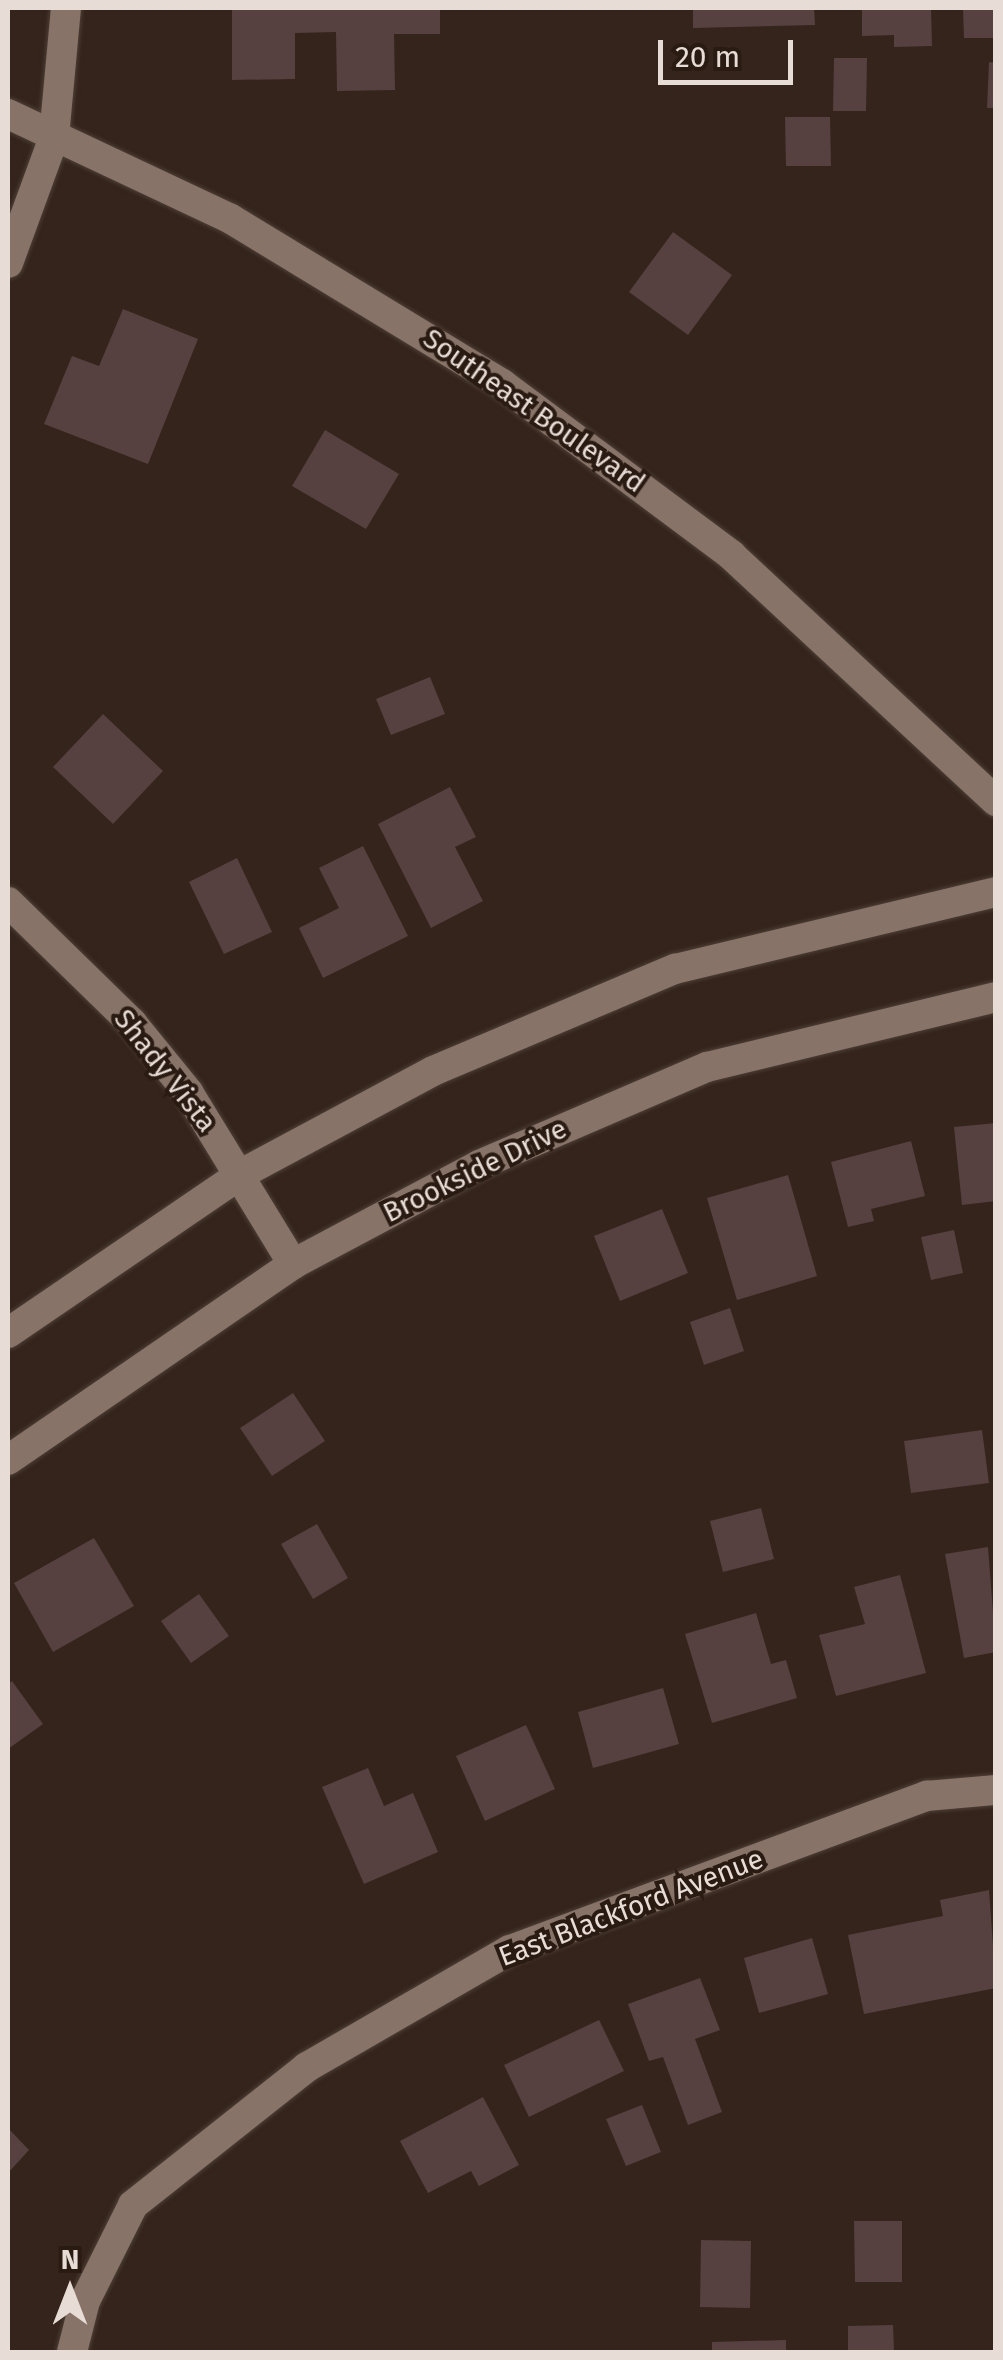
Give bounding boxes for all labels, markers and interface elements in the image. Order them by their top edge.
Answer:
scale bar [663,20,798,82]
text: 20 m [675,39,740,75]
street label: Southeast Boulevard [417,322,651,500]
street label: Shady Vista [107,1003,223,1139]
street label: Brookside Drive [378,1112,572,1230]
street label: East Blackford Avenue [494,1842,768,1974]
north arrow [20,2240,120,2340]
text: N [61,2243,79,2276]

